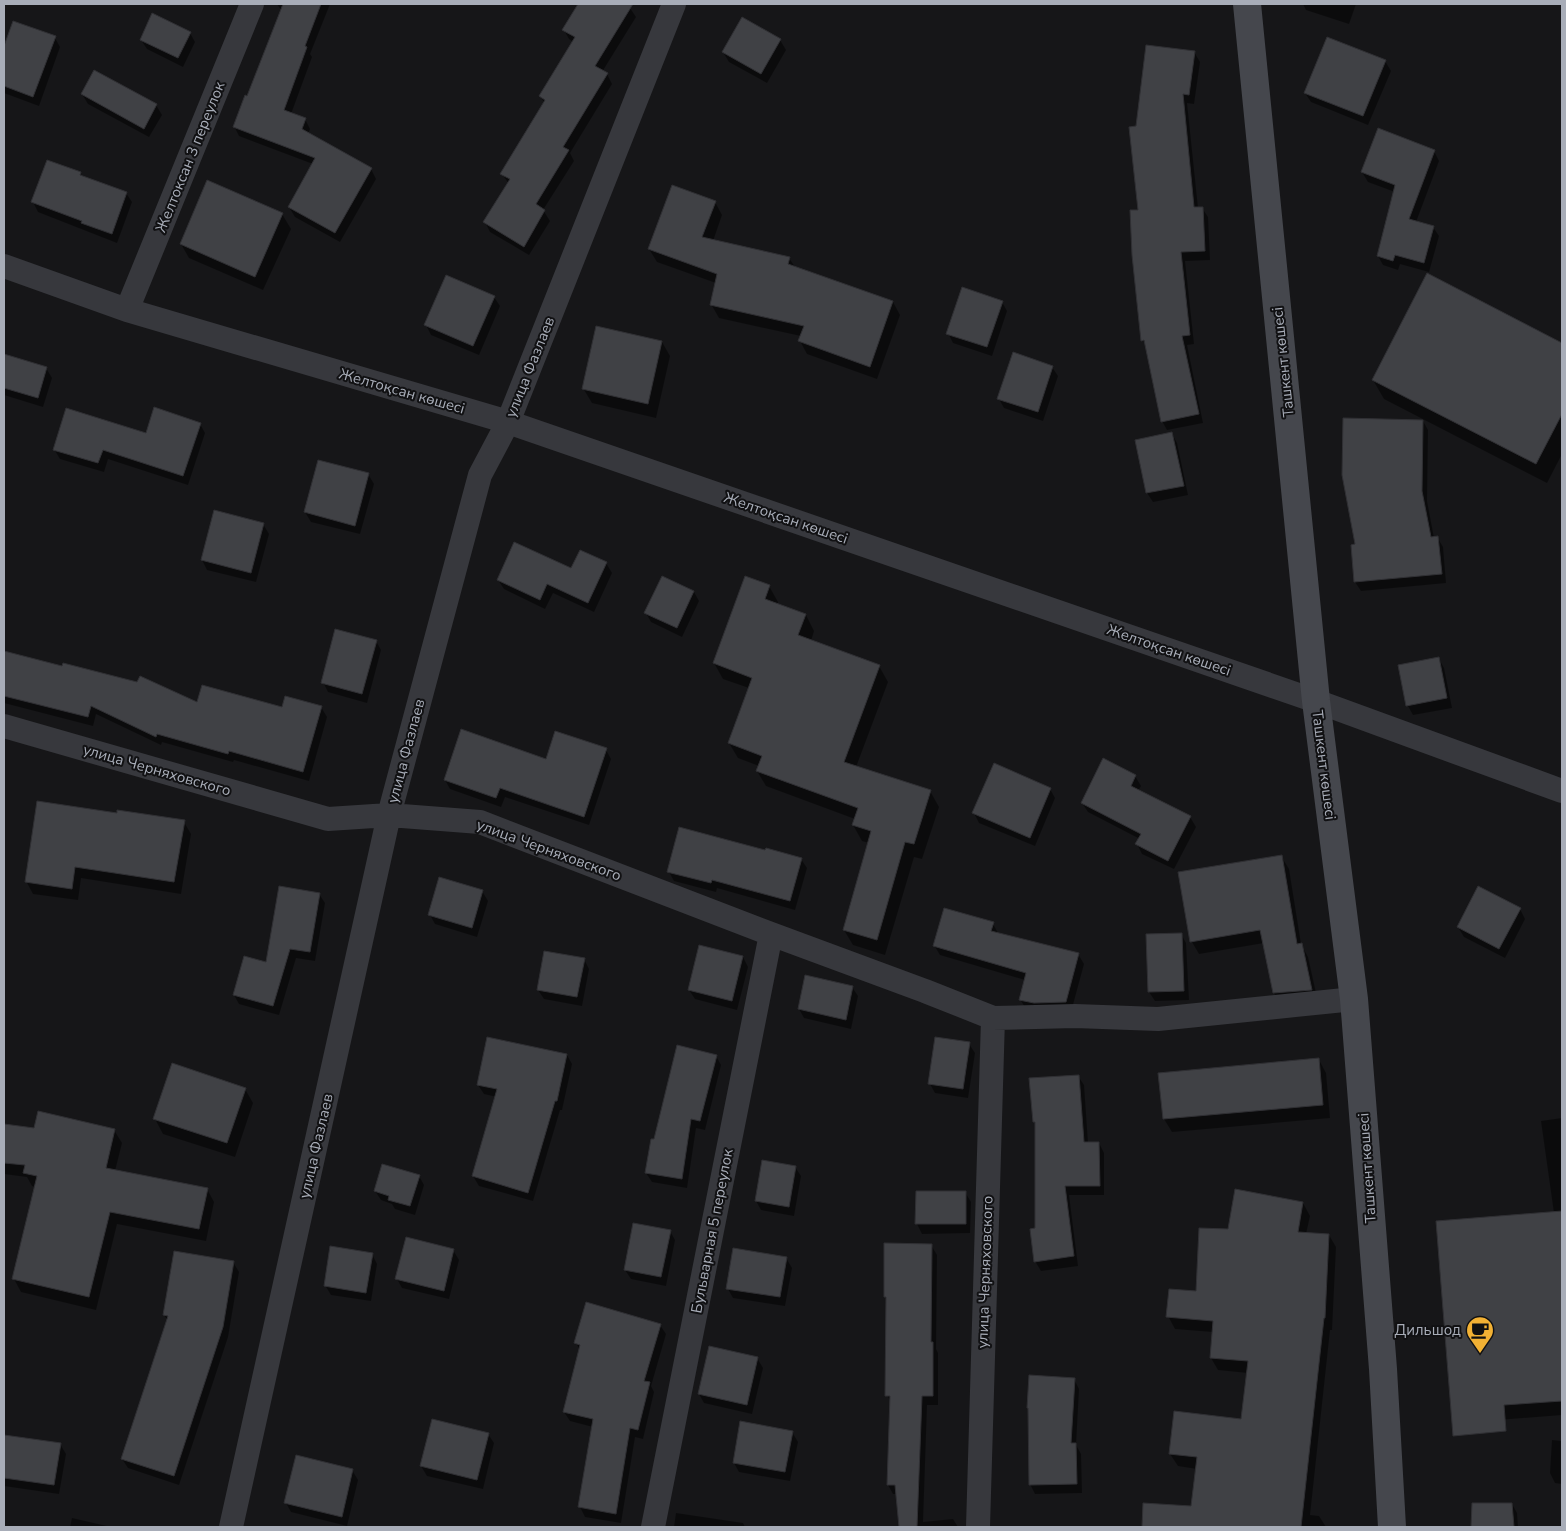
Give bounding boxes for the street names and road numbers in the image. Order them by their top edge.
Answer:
street label: Желтоксан 3 переулок [151,78,229,235]
street label: Ташкент көшесі [1267,306,1299,418]
street label: улица Фазлаев [501,314,559,420]
street label: Желтоқсан көшесі [337,363,467,419]
street label: Желтоқсан көшесі [721,487,851,549]
street label: Желтоқсан көшесі [1104,619,1234,681]
street label: улица Фазлаев [383,697,429,805]
street label: Ташкент көшесі [1307,709,1341,821]
street label: улица Черняховского [81,739,233,801]
street label: улица Черняховского [474,814,624,886]
street label: улица Фазлаев [294,1092,338,1200]
street label: Ташкент көшесі [1353,1112,1381,1224]
street label: Бульварная 5 переулок [686,1147,738,1315]
street label: улица Черняховского [972,1195,998,1349]

